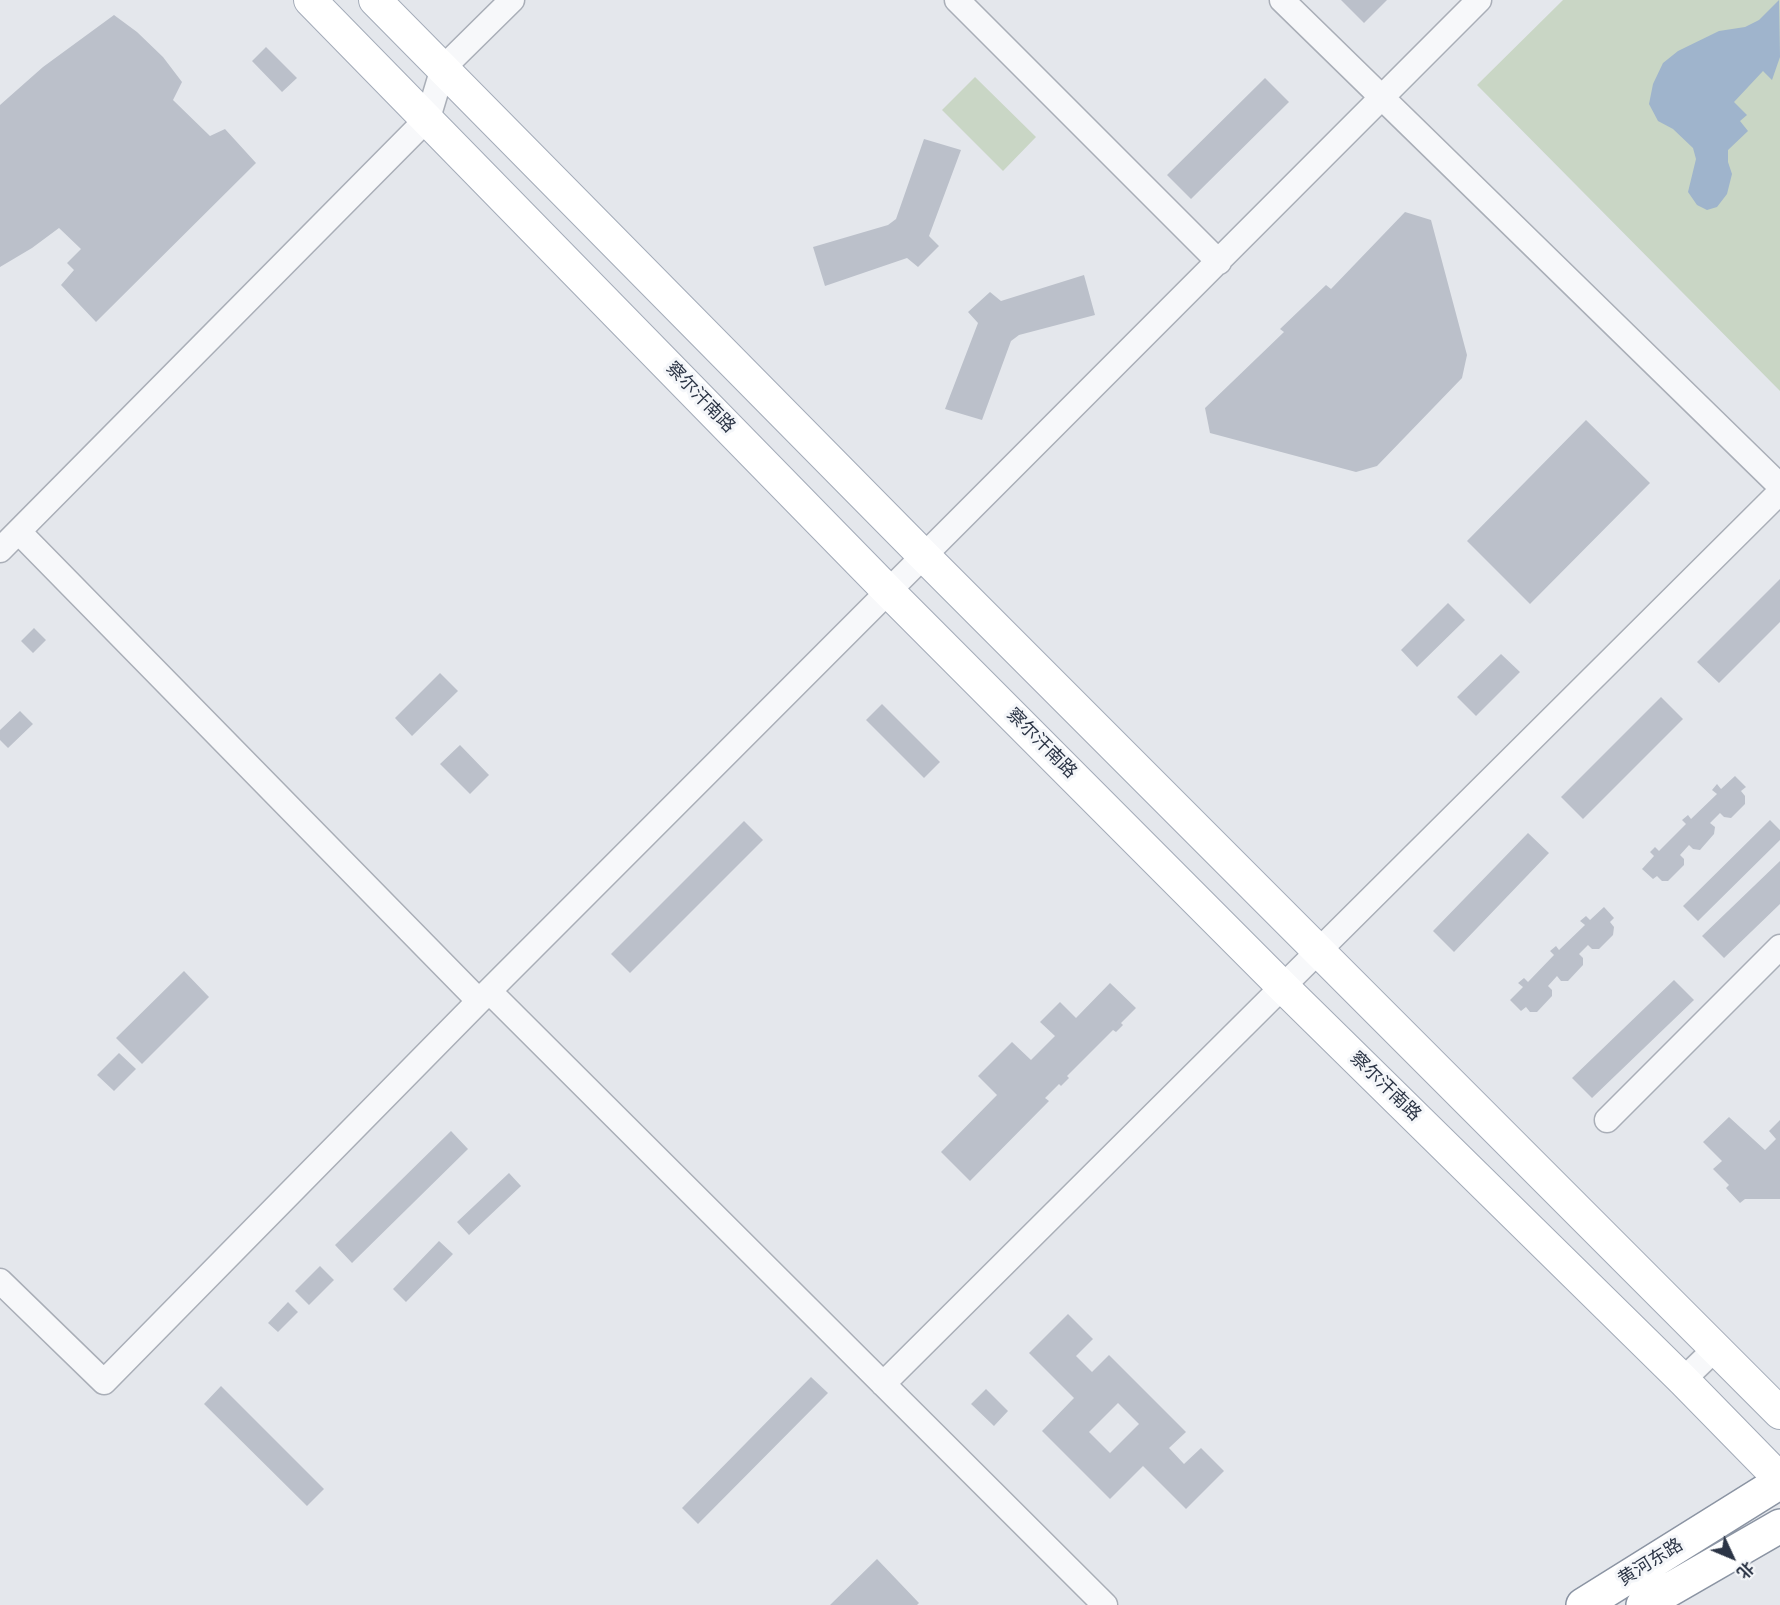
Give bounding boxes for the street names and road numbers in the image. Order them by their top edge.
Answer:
street label: 察尔汗南路 [661,358,739,438]
street label: 察尔汗南路 [1002,705,1080,783]
street label: 察尔汗南路 [1345,1048,1425,1126]
street label: 黄河东路 [1615,1535,1687,1591]

